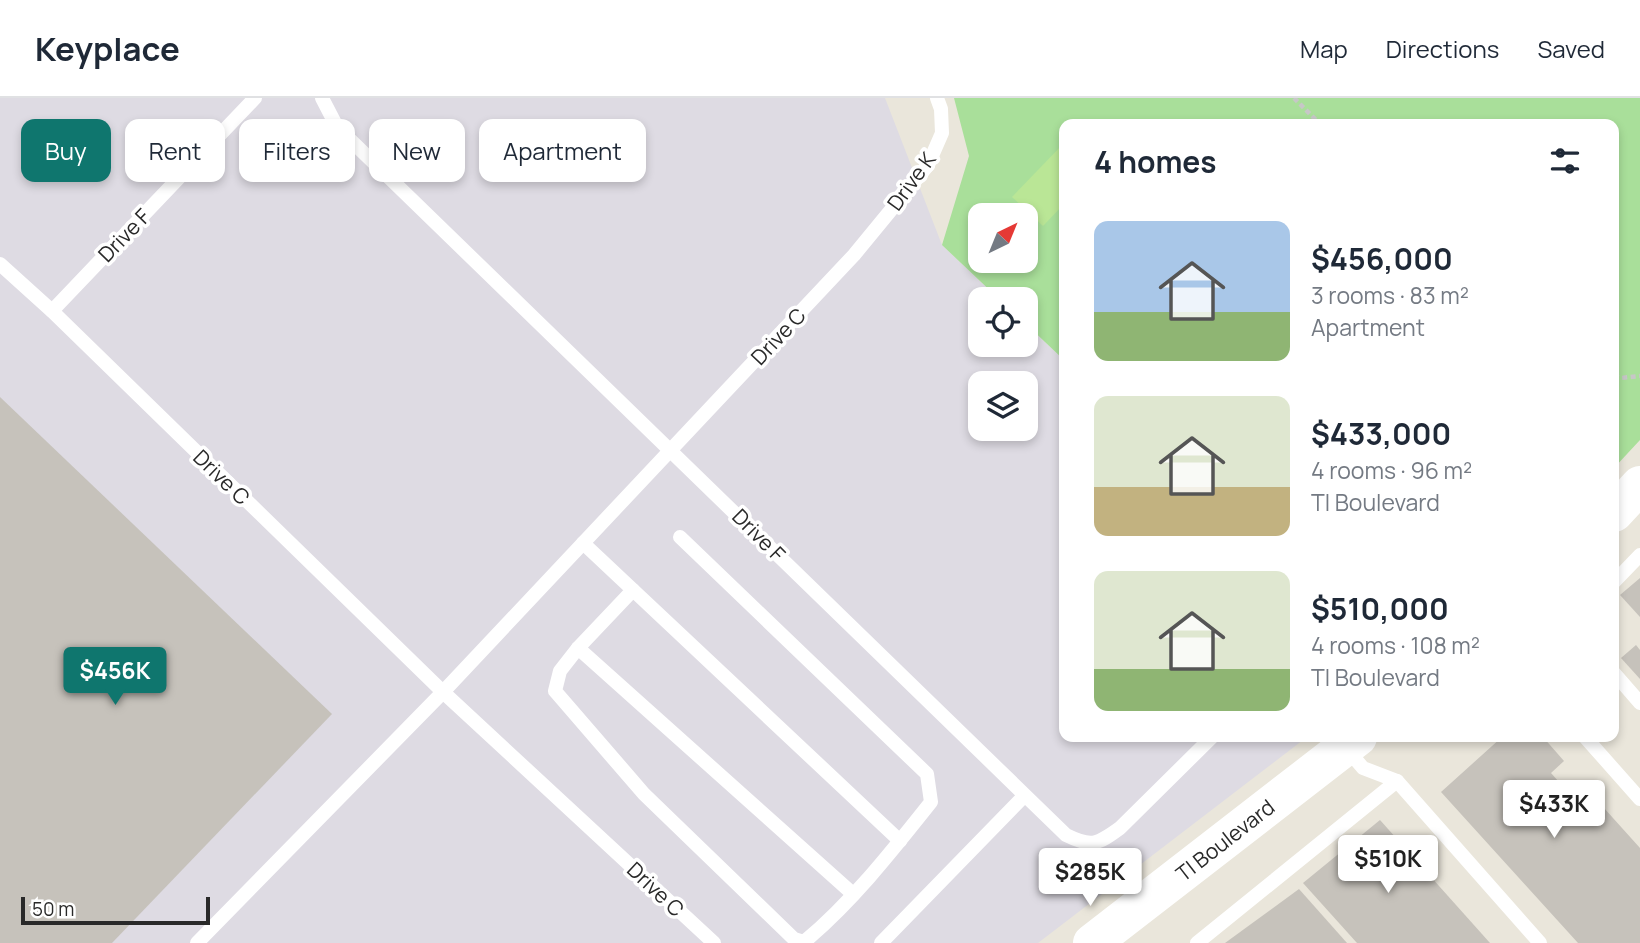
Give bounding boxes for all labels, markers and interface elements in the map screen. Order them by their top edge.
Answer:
text: Keyplace [35,26,180,71]
text: Map [1300,32,1348,65]
text: Directions [1386,32,1499,65]
text: Saved [1537,32,1605,65]
chip: Buy [21,119,111,182]
chip: Rent [125,119,225,182]
chip: Filters [239,119,355,182]
chip: New [369,119,465,182]
chip: Apartment [479,119,646,182]
text: 4 homes [1094,141,1217,182]
icon: filters [1546,142,1584,180]
street label: Drive K [880,146,942,216]
street label: Drive F [92,202,157,268]
north arrow [968,203,1038,273]
map controls [968,203,1038,441]
text: $456,000 [1311,238,1453,279]
icon: home [1150,249,1234,333]
text: 3 rooms · 83 m² [1311,279,1469,311]
button: locate [968,287,1038,357]
street label: Drive C [744,301,812,371]
text: Apartment [1311,311,1425,343]
button: layers [968,371,1038,441]
text: $433,000 [1311,413,1451,454]
icon: home [1150,424,1234,508]
street label: Drive C [188,443,256,511]
text: 4 rooms · 96 m² [1311,454,1472,486]
text: TI Boulevard [1311,486,1440,518]
street label: Drive F [727,503,792,568]
text: $510,000 [1311,588,1449,629]
icon: home [1150,599,1234,683]
text: 4 rooms · 108 m² [1311,629,1480,661]
pin: $456K [66,648,164,707]
text: $456K [79,654,151,686]
text: TI Boulevard [1311,661,1440,693]
pin: $433K [1505,780,1603,840]
text: $433K [1519,787,1589,819]
street label: TI Boulevard [1170,793,1280,887]
pin: $510K [1339,836,1437,895]
text: $510K [1354,842,1422,874]
pin: $285K [1041,848,1139,908]
street label: Drive C [621,855,691,923]
text: $285K [1055,855,1125,887]
scale bar [21,894,210,926]
text: 50 m [32,896,74,922]

